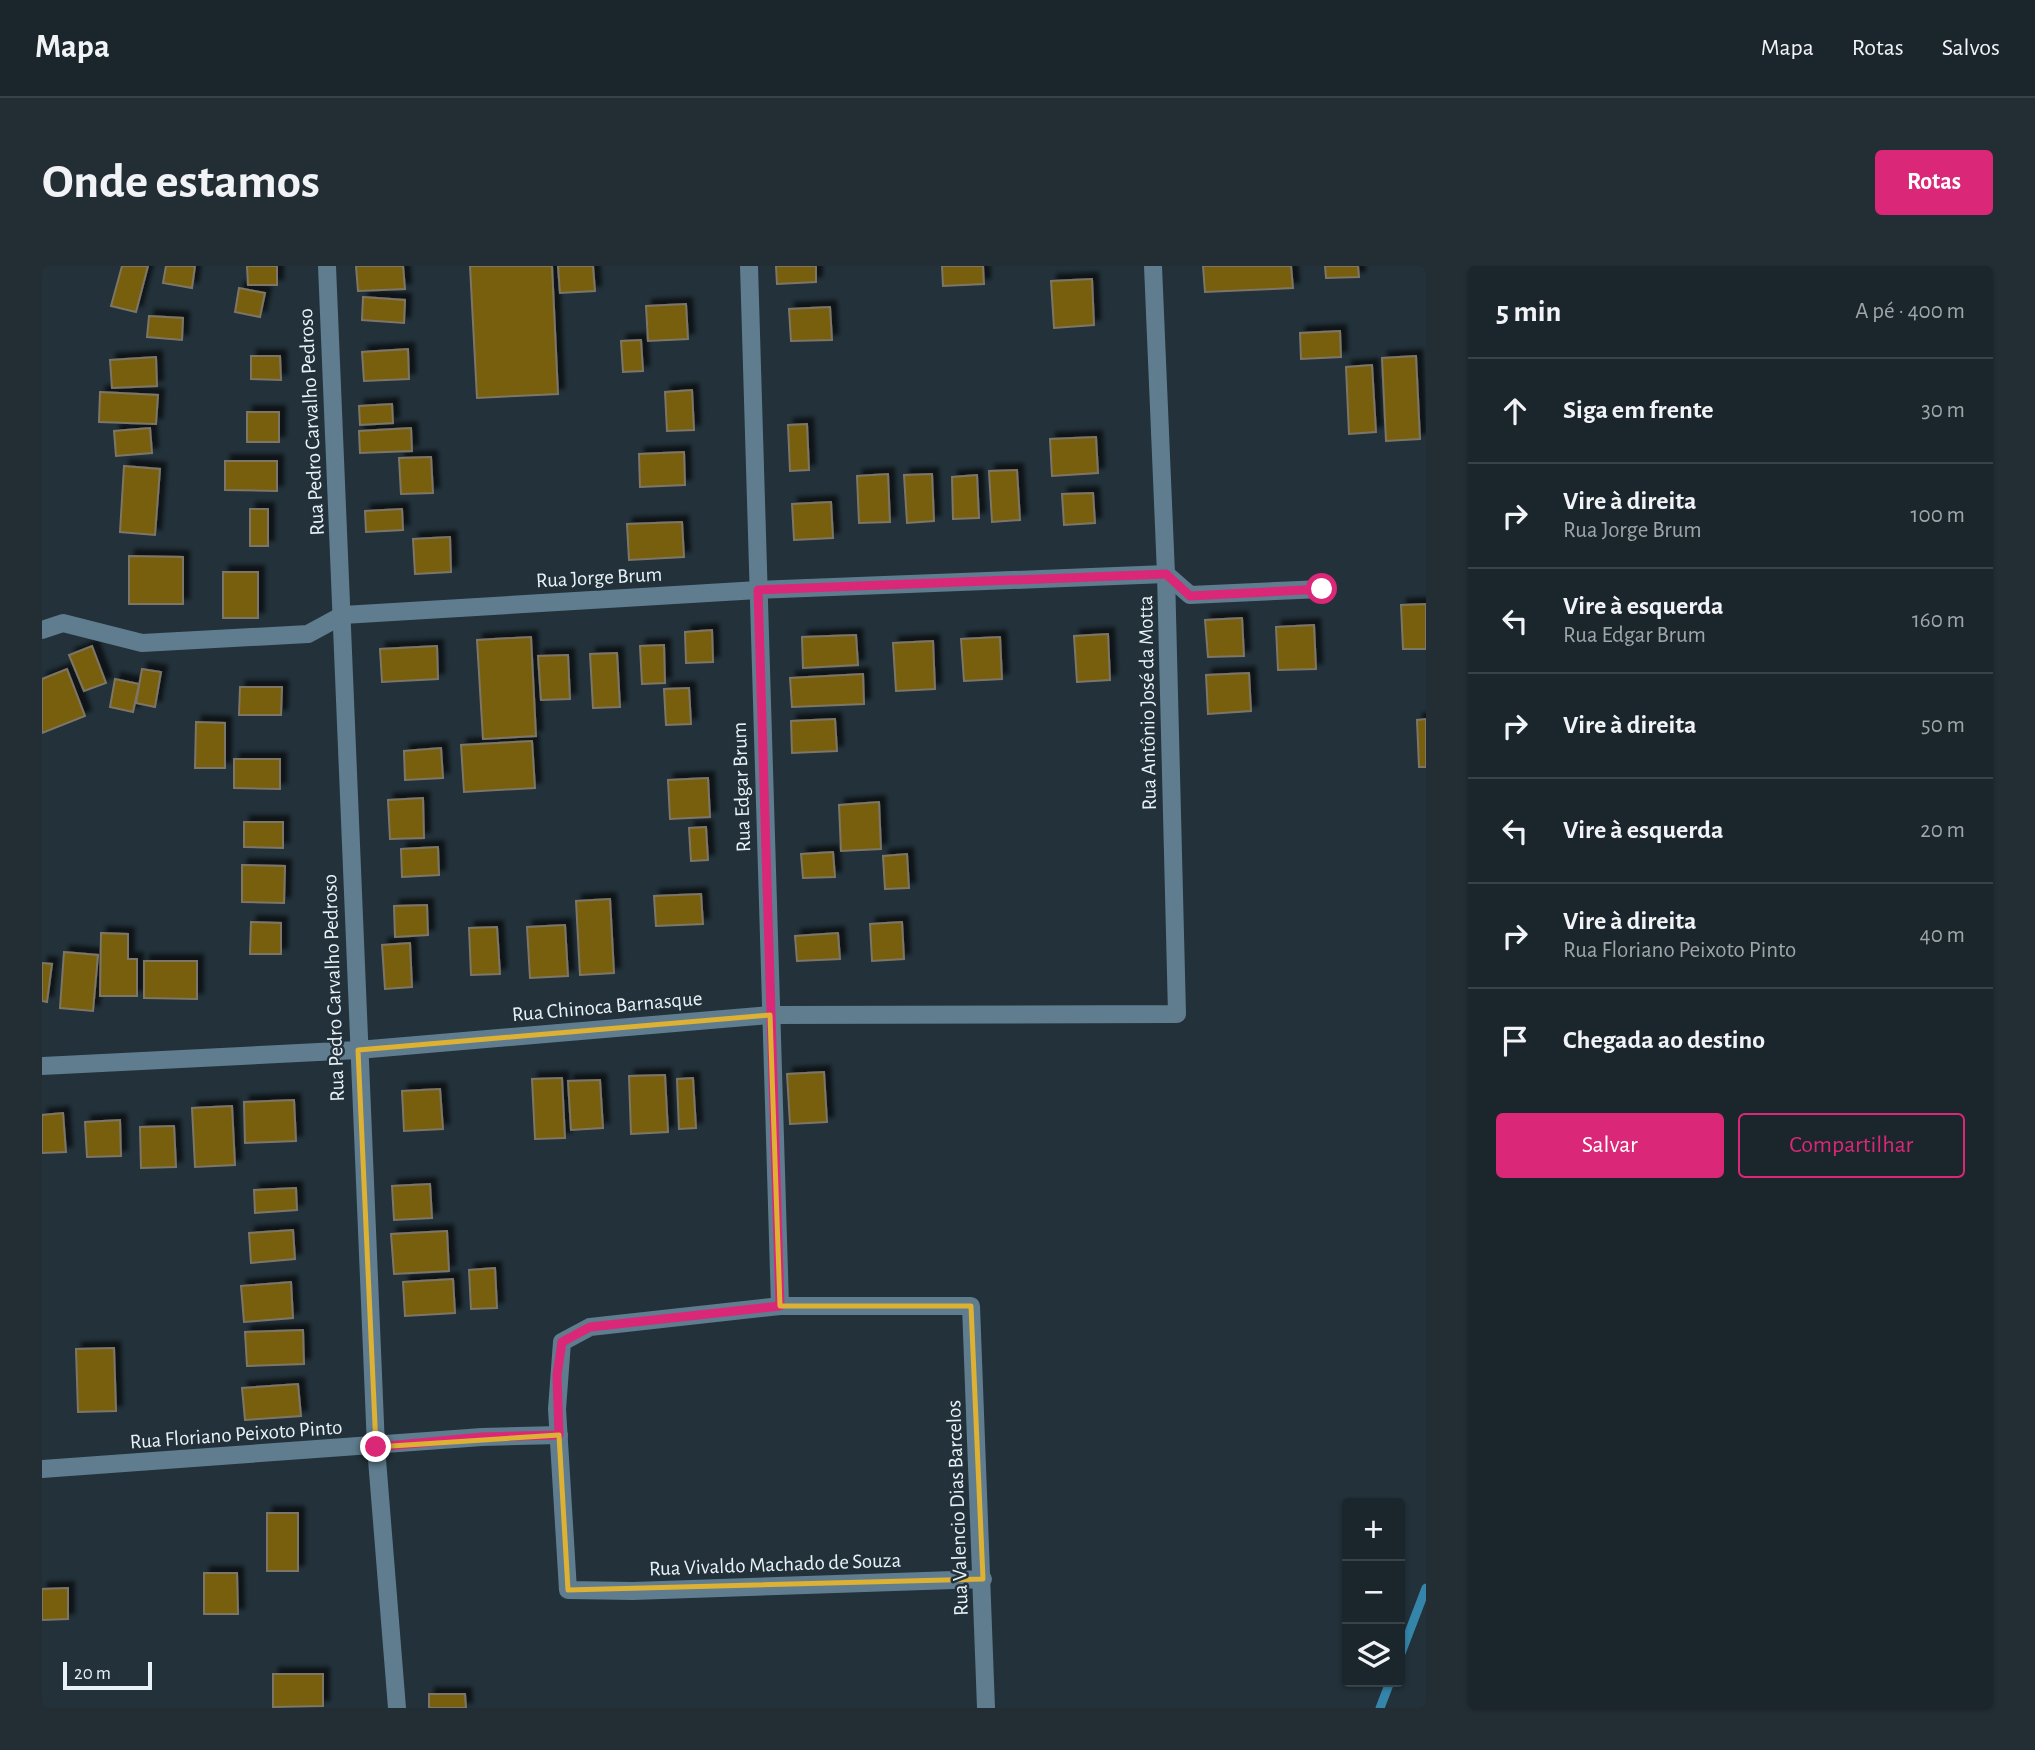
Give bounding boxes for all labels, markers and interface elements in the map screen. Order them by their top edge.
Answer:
text: Mapa [35,31,110,64]
text: Mapa [1761,36,1814,60]
text: Rotas [1852,36,1904,60]
text: Salvos [1942,36,2000,60]
button: Rotas [1875,150,1993,215]
text: Onde estamos [42,158,320,207]
text: 5 min [1496,297,1561,327]
text: A pé · 400 m [1855,300,1965,323]
street label: Rua Pedro Carvalho Pedroso [295,308,328,536]
icon: ahead [1496,392,1534,430]
text: Siga em frente [1563,397,1714,423]
text: 30 m [1921,399,1965,422]
text: Vire à direita [1563,488,1697,514]
icon: right [1496,497,1534,535]
text: 100 m [1911,504,1965,527]
text: Rua Jorge Brum [1563,519,1702,542]
street label: Rua Jorge Brum [535,564,663,591]
route start [1306,573,1337,604]
text: Vire à esquerda [1563,593,1724,619]
street label: Rua Antônio José da Motta [1135,595,1160,811]
icon: left [1496,602,1534,640]
text: 160 m [1912,609,1965,632]
text: Rua Edgar Brum [1563,624,1706,647]
icon: right [1496,707,1534,745]
text: Vire à direita [1563,712,1697,738]
text: 50 m [1921,714,1965,737]
street label: Rua Edgar Brum [729,721,754,853]
icon: left [1496,812,1534,850]
text: Vire à esquerda [1563,817,1724,843]
text: 20 m [1920,819,1965,842]
street label: Rua Pedro Carvalho Pedroso [319,874,348,1102]
text: Vire à direita [1563,908,1697,934]
icon: right [1496,917,1534,955]
text: 40 m [1920,924,1965,947]
text: Rua Floriano Peixoto Pinto [1563,939,1796,962]
street label: Rua Chinoca Barnasque [511,988,703,1025]
icon: arrive [1496,1022,1534,1060]
text: Chegada ao destino [1563,1027,1765,1053]
button: Salvar [1496,1113,1724,1178]
button: Compartilhar [1738,1113,1965,1178]
street label: Rua Valencio Dias Barcelos [943,1400,972,1616]
street label: Rua Floriano Peixoto Pinto [129,1417,343,1452]
route end [360,1431,391,1462]
map controls [1342,1498,1405,1687]
button: + [1342,1498,1405,1561]
street label: Rua Vivaldo Machado de Souza [649,1550,902,1579]
button: − [1342,1561,1405,1624]
button: layers [1342,1624,1405,1687]
scale bar [63,1659,152,1691]
text: 20 m [74,1664,111,1683]

